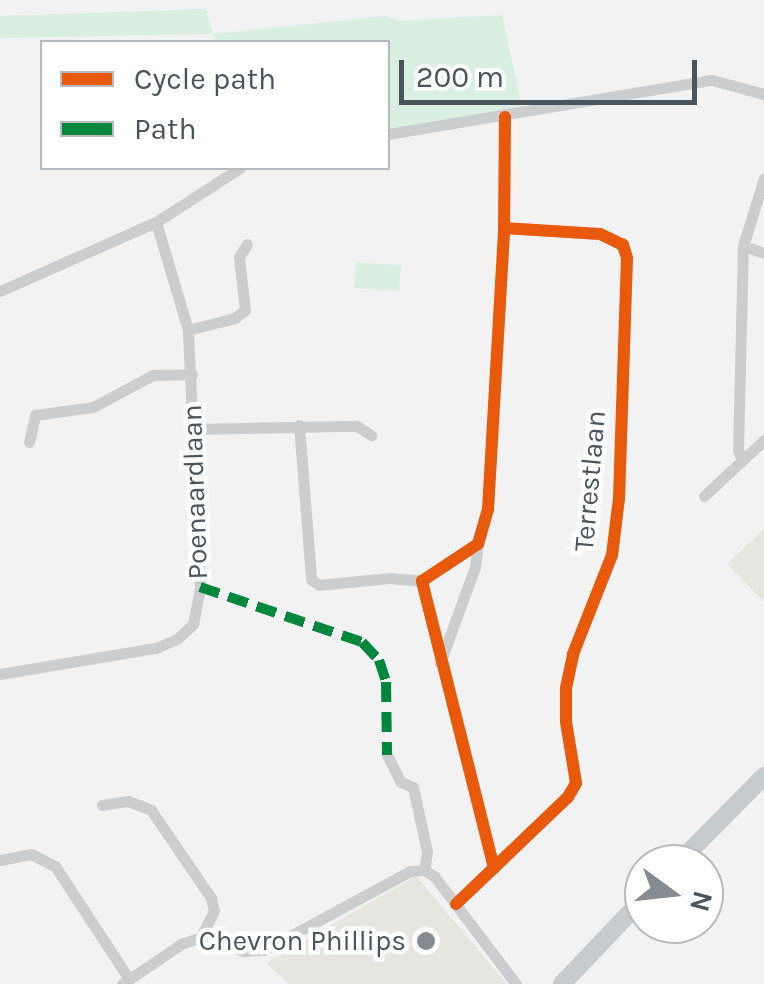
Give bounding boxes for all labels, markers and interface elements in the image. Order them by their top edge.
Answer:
legend [40,40,390,170]
scale bar [404,40,702,102]
text: 200 m [416,59,504,95]
text: Cycle path [134,61,276,97]
text: Path [134,111,197,147]
street label: Poenaardlaan [175,404,215,580]
street label: Terrestlaan [567,409,613,553]
north arrow [624,844,724,944]
text: N [683,887,720,915]
place label: Chevron Phillips [199,924,406,958]
marker: Chevron Phillips [415,930,437,952]

